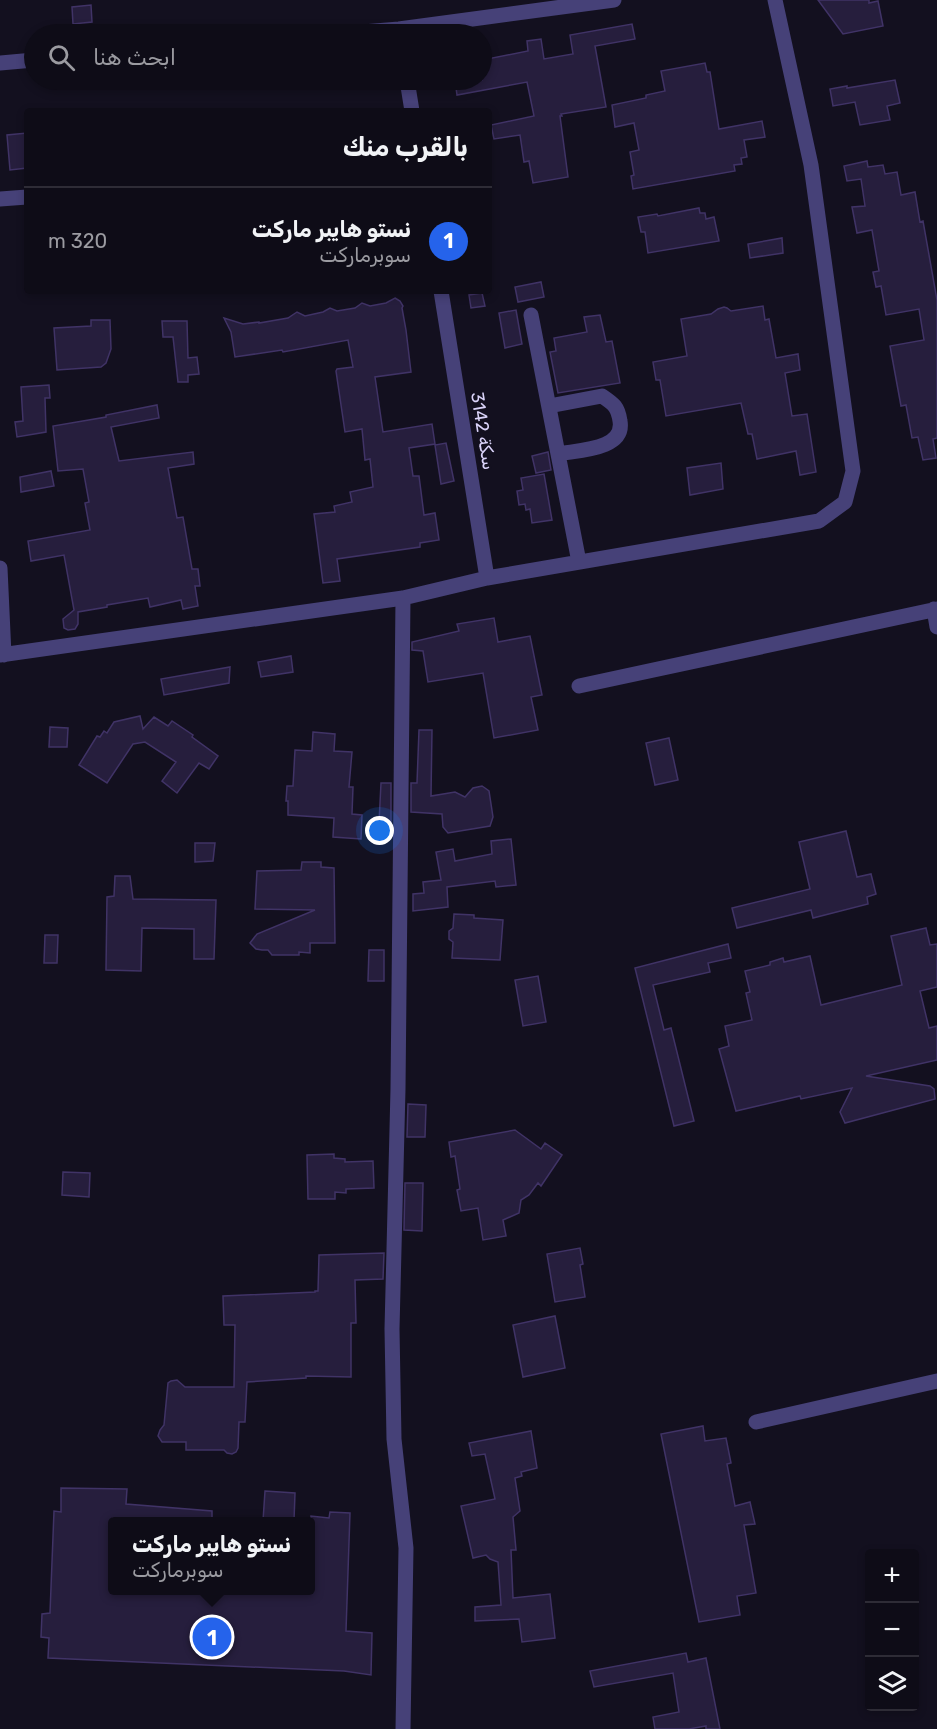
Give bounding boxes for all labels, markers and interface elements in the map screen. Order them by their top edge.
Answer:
search box [24,24,492,90]
icon: search [45,41,78,74]
text: ابحث هنا [93,44,176,71]
text: بالقرب منك [343,132,468,163]
text: نستو هايبر ماركت [252,216,411,243]
text: 320 m [48,229,107,253]
text: 1 [444,229,453,253]
text: سوبرماركت [319,243,411,267]
street label: سكة 3142 [466,390,500,472]
your location [365,816,394,845]
popup [108,1517,315,1595]
text: نستو هايبر ماركت [132,1531,291,1558]
map controls [865,1549,919,1711]
button: + [865,1549,919,1603]
text: سوبرماركت [132,1558,224,1582]
button: − [865,1603,919,1657]
pin: 1 [192,1614,232,1660]
button: layers [865,1657,919,1711]

